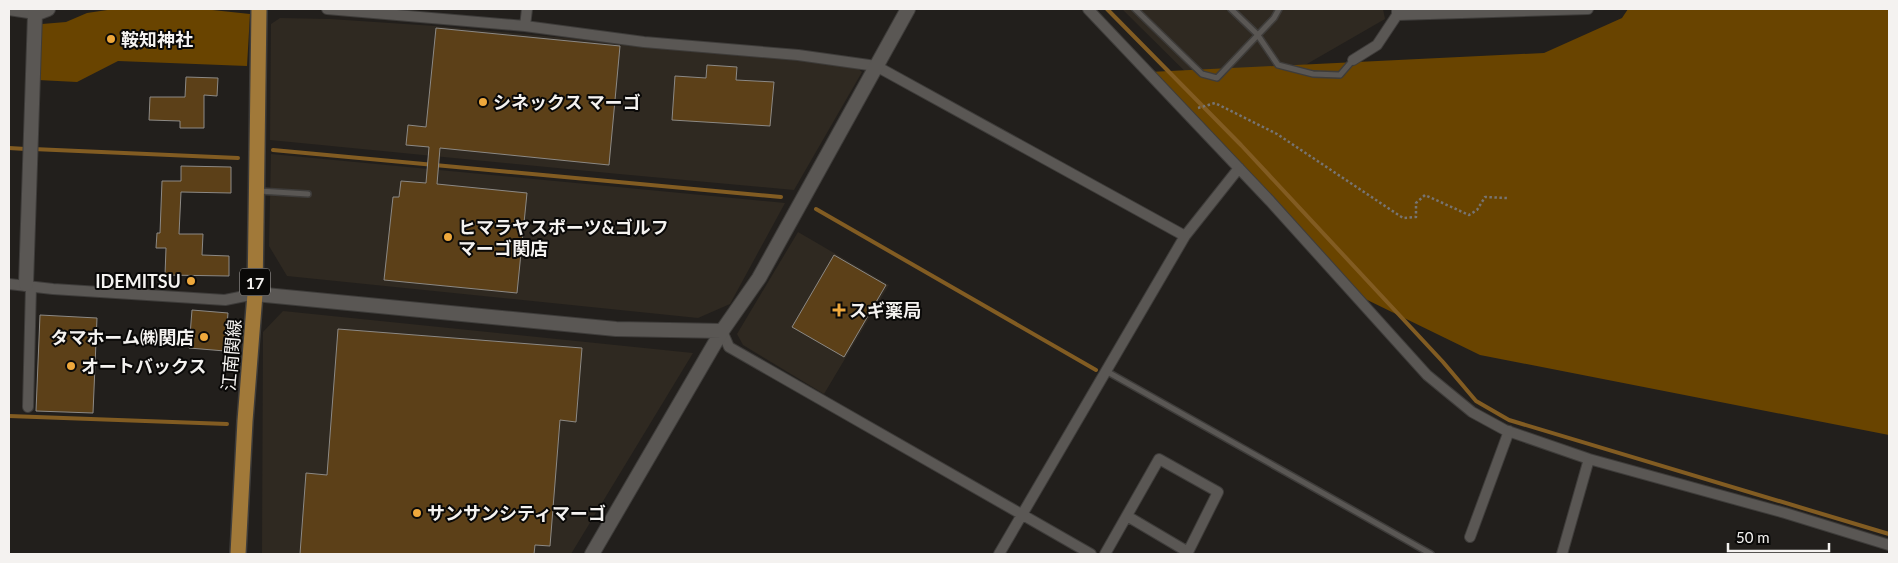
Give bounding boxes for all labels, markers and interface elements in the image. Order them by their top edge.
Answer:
place label: 鞍知神社 [121,28,193,50]
marker: 鞍知神社 [105,33,117,45]
place label: シネックス マーゴ [493,91,641,113]
marker: シネックス マーゴ [477,96,489,108]
place label: ヒマラヤスポーツ&ゴルフ マーゴ関店 [458,216,669,259]
marker: ヒマラヤスポーツ&ゴルフ マーゴ関店 [442,231,454,243]
road number: 17 [240,268,270,296]
place label: IDEMITSU [95,270,181,292]
marker: IDEMITSU [185,275,197,287]
place label: スギ薬局 [849,299,921,321]
marker: スギ薬局 [833,304,845,316]
street label: 江南関線 [217,318,245,392]
place label: タマホーム㈱関店 [51,326,194,348]
marker: タマホーム㈱関店 [198,331,210,343]
place label: オートバックス [81,355,206,377]
marker: オートバックス [65,360,77,372]
place label: サンサンシティマーゴ [427,502,606,524]
marker: サンサンシティマーゴ [411,507,423,519]
scale bar [1728,520,1829,552]
text: 50 m [1736,528,1770,546]

